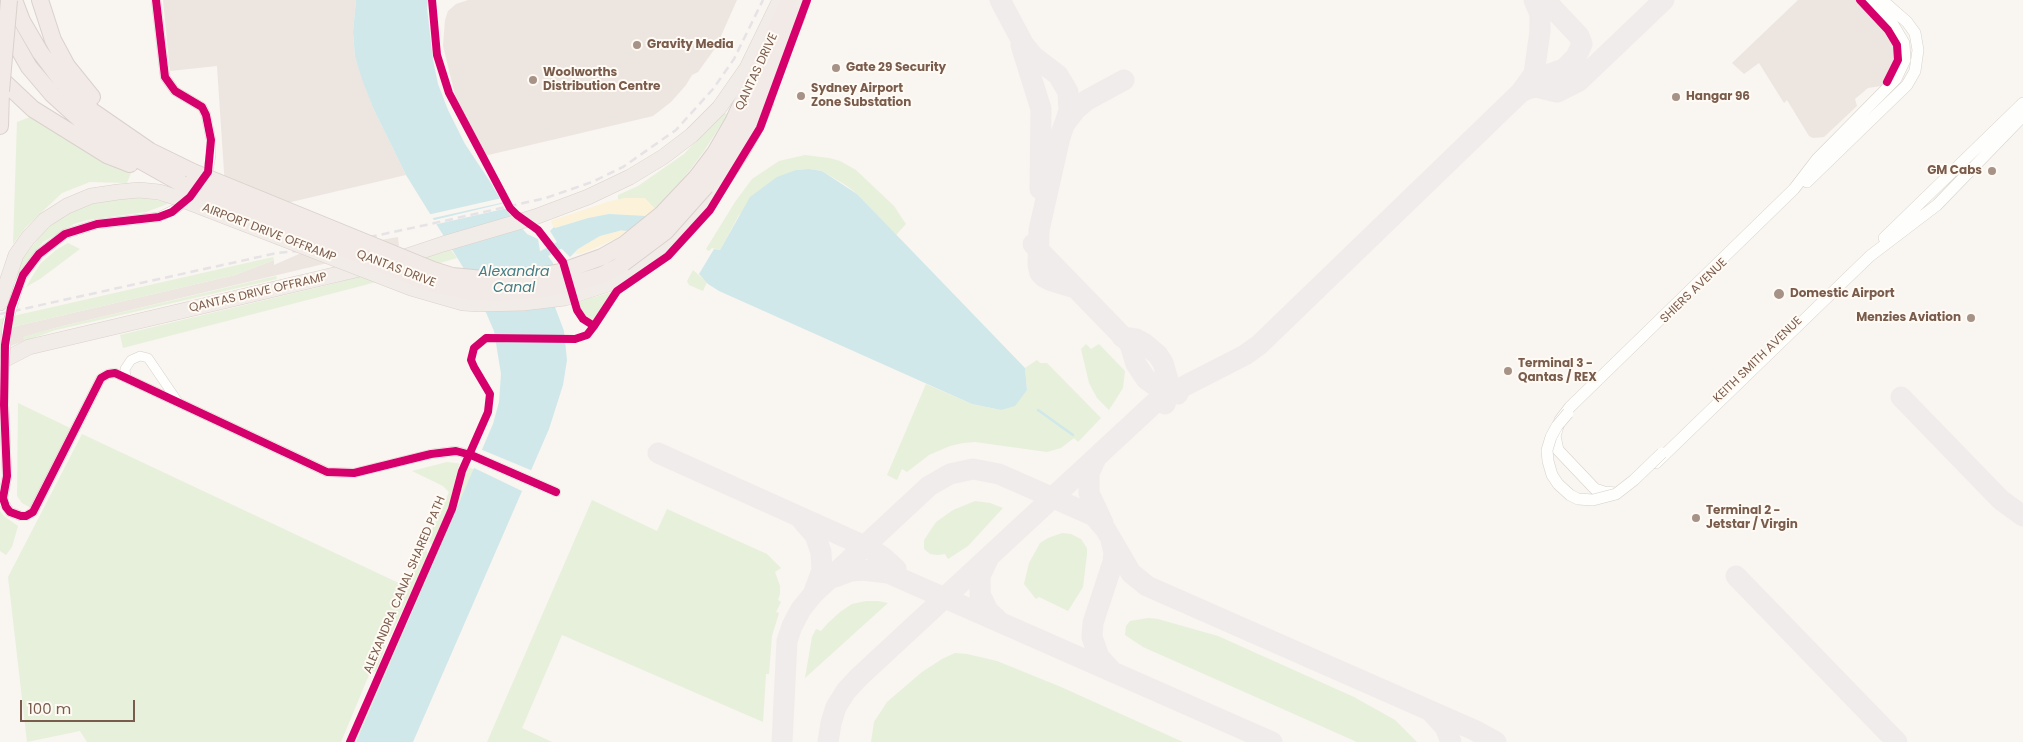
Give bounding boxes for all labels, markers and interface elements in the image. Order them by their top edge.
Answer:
street label: QANTAS DRIVE [733,31,781,113]
place label: Gravity Media [647,38,734,52]
marker: Gravity Media [631,39,643,51]
place label: Gate 29 Security [846,61,946,75]
marker: Gate 29 Security [830,62,842,74]
place label: Woolworths Distribution Centre [543,66,660,94]
marker: Woolworths Distribution Centre [527,74,539,86]
place label: Sydney Airport Zone Substation [811,82,911,110]
marker: Sydney Airport Zone Substation [795,90,807,102]
place label: Hangar 96 [1686,90,1750,104]
marker: Hangar 96 [1670,91,1682,103]
place label: GM Cabs [1927,164,1982,178]
marker: GM Cabs [1986,165,1998,177]
street label: AIRPORT DRIVE OFFRAMP [200,201,338,265]
street label: QANTAS DRIVE [354,247,438,291]
street label: SHIERS AVENUE [1658,256,1730,326]
water label: Alexandra Canal [479,264,549,296]
street label: QANTAS DRIVE OFFRAMP [188,270,328,316]
marker: Domestic Airport [1772,287,1786,301]
place label: Domestic Airport [1790,287,1895,301]
place label: Menzies Aviation [1856,311,1961,325]
marker: Menzies Aviation [1965,312,1977,324]
street label: KEITH SMITH AVENUE [1711,314,1805,406]
place label: Terminal 3 - Qantas / REX [1518,357,1597,385]
marker: Terminal 3 - Qantas / REX [1502,365,1514,377]
street label: ALEXANDRA CANAL SHARED PATH [361,494,449,676]
place label: Terminal 2 - Jetstar / Virgin [1706,504,1798,532]
marker: Terminal 2 - Jetstar / Virgin [1690,512,1702,524]
scale bar [22,690,138,722]
text: 100 m [28,698,71,719]

